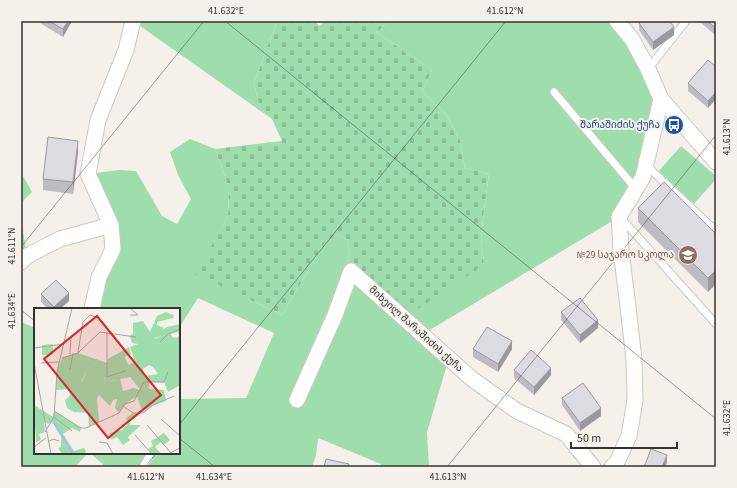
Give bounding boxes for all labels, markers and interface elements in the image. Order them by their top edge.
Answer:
text: 41.632°E [208,4,244,18]
text: 41.612°N [486,4,524,18]
bus stop icon: შარაშიძის ქუჩა [663,114,685,136]
place label: შარაშიძის ქუჩა [580,118,660,132]
text: 41.613°N [720,118,734,156]
text: 41.611°N [5,227,19,265]
school or university icon: №29 საჯარო სკოლა [677,244,699,266]
place label: №29 საჯარო სკოლა [577,248,674,262]
street label: მიხეილ შარაშიძის ქუჩა [366,283,466,375]
text: 41.634°E [5,293,19,329]
inset map [34,308,180,454]
text: 41.632°E [720,400,734,436]
scale bar [571,424,677,450]
text: 50 m [577,430,601,447]
text: 41.612°N [127,470,165,484]
text: 41.634°E [196,470,232,484]
text: 41.613°N [429,470,467,484]

